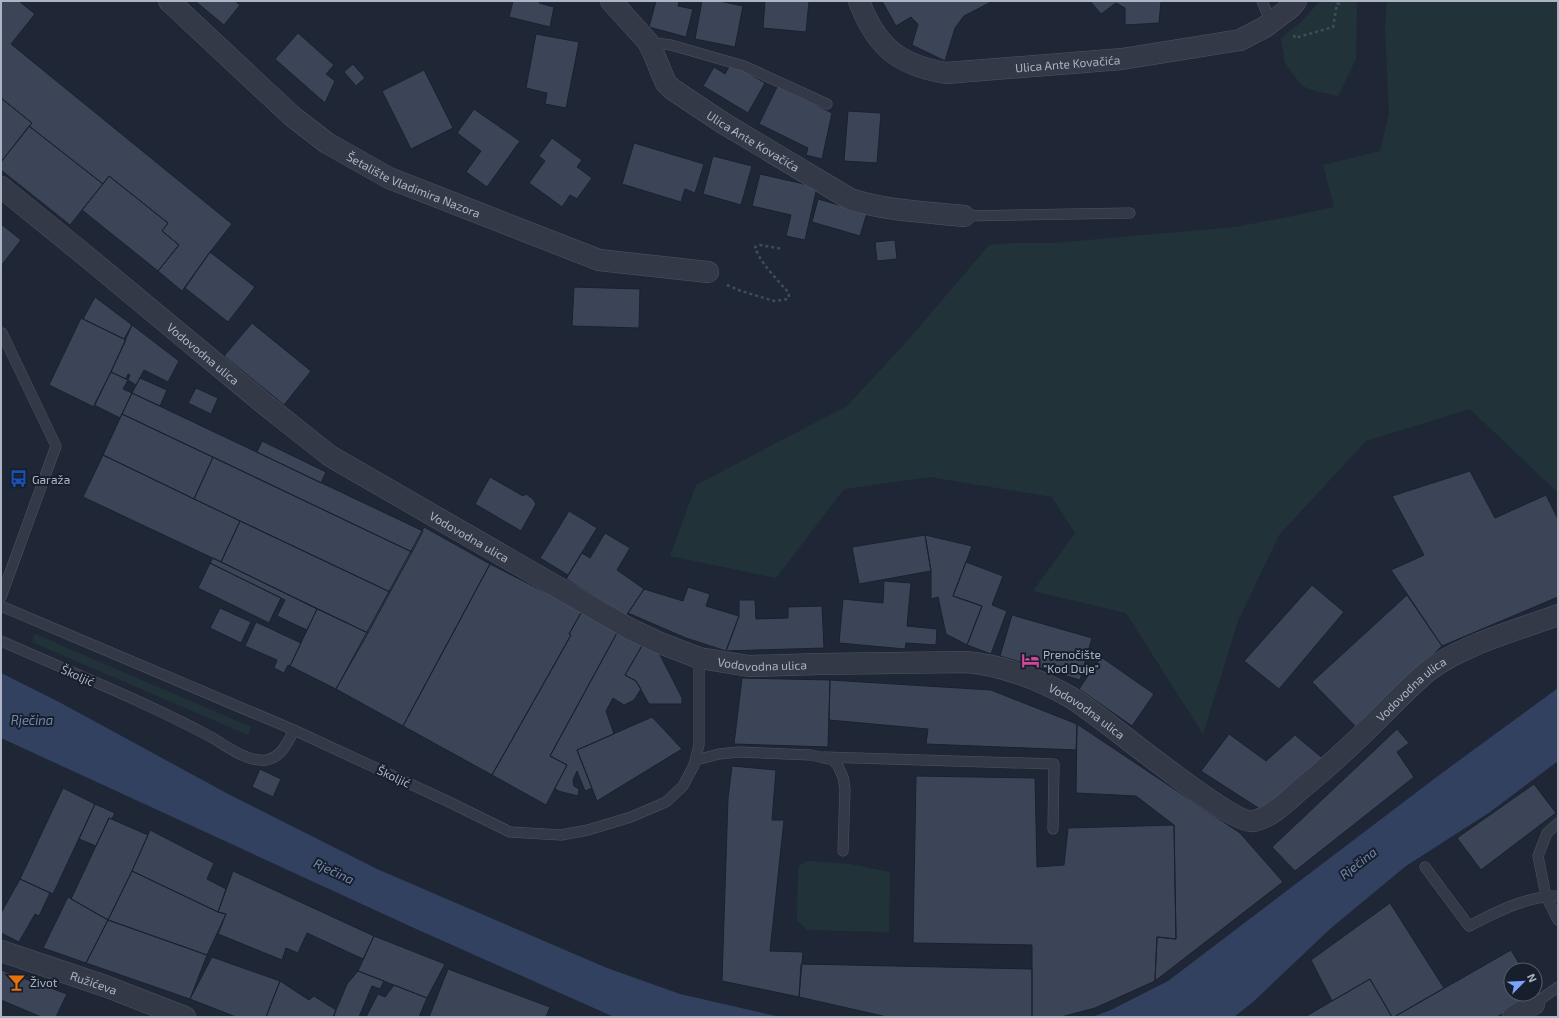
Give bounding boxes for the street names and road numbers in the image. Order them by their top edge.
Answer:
street label: Ulica Ante Kovačića [1015,52,1121,74]
street label: Ulica Ante Kovačića [705,107,802,174]
street label: Šetalište Vladimira Nazora [344,149,482,220]
street label: Vodovodna ulica [164,319,242,387]
street label: Vodovodna ulica [427,508,512,565]
street label: Vodovodna ulica [717,654,807,673]
street label: Vodovodna ulica [1373,654,1448,724]
street label: Školjić [59,662,97,689]
street label: Vodovodna ulica [1047,680,1128,742]
street label: Školjić [375,762,413,791]
street label: Ružićeva [69,968,119,997]

